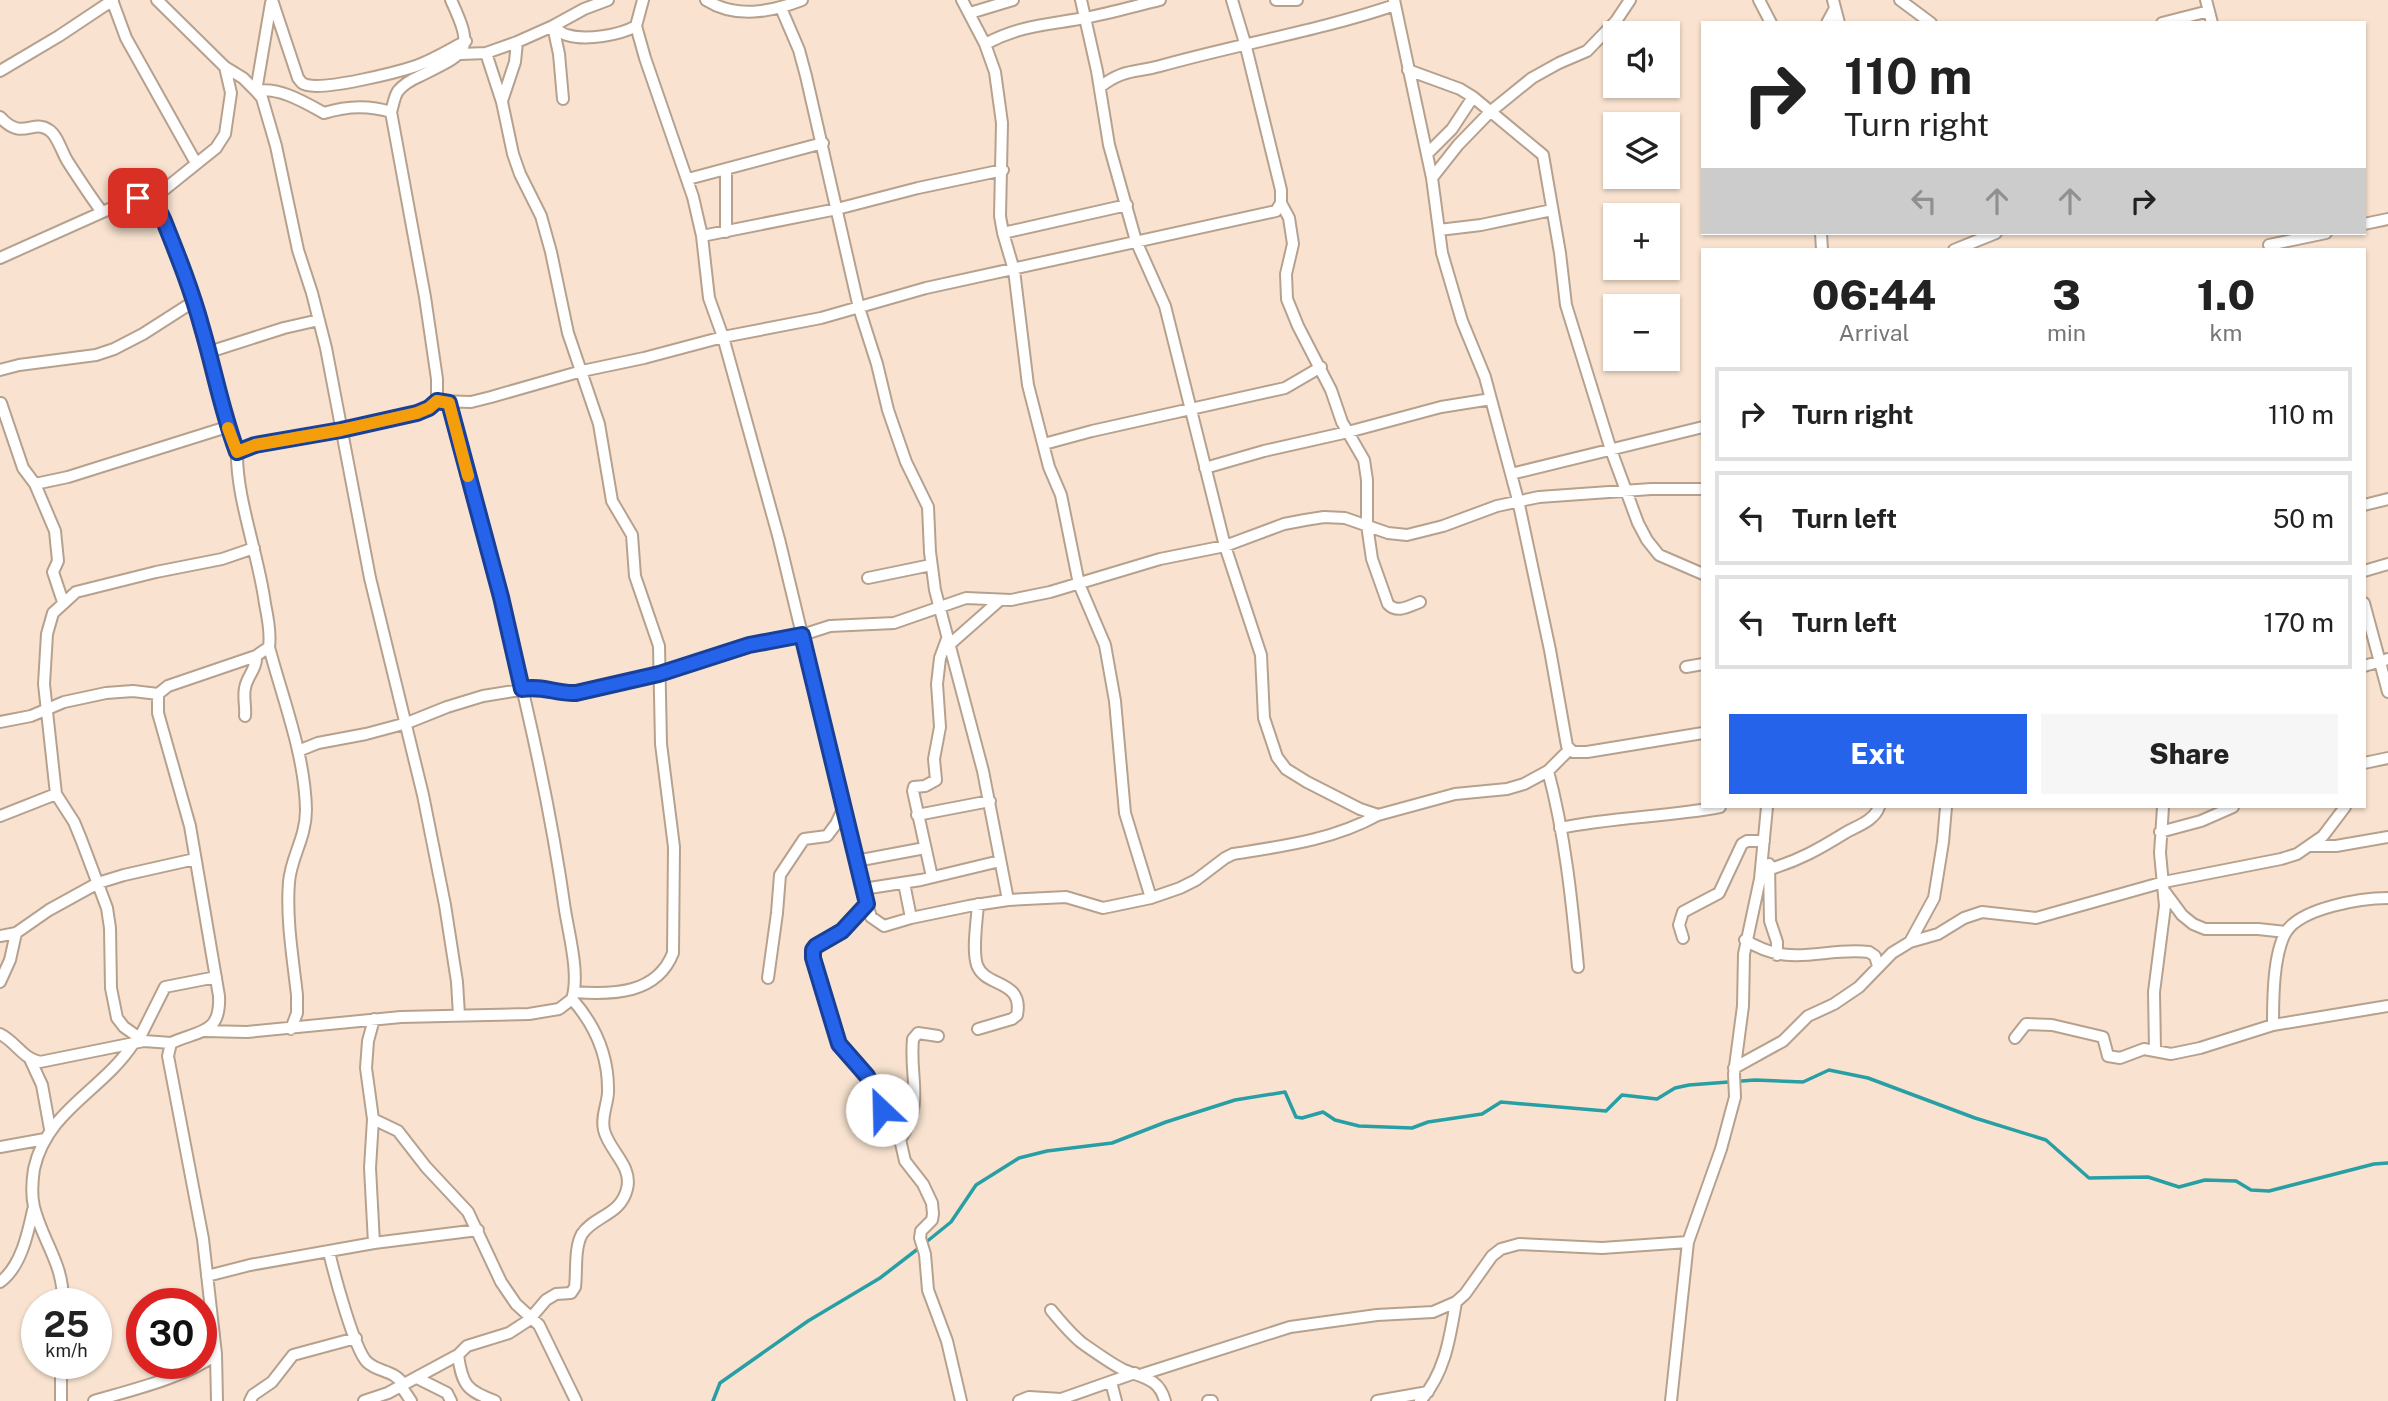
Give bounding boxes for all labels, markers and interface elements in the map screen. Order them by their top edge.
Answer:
map controls [1603,21,1680,371]
button: sound [1603,21,1680,98]
text: 110 m [1844,47,1972,105]
icon: right [1729,49,1820,140]
text: Turn right [1844,106,1989,143]
button: layers [1603,112,1680,189]
pin [108,168,168,228]
icon: arrive [119,179,157,217]
icon: left [1905,182,1943,220]
icon: ahead [1978,182,2016,220]
icon: ahead [2051,182,2089,220]
icon: right [2124,182,2162,220]
button: + [1603,203,1680,280]
text: 06:44 [1812,270,1936,319]
text: 3 [2052,270,2081,319]
text: 1.0 [2197,270,2255,319]
button: − [1603,294,1680,371]
text: Arrival [1839,319,1910,346]
text: min [2047,319,2086,346]
text: km [2210,319,2242,346]
icon: right [1733,395,1771,433]
text: Turn right [1792,399,1914,430]
text: 110 m [2268,399,2334,430]
icon: left [1733,499,1771,537]
text: Turn left [1792,503,1897,534]
text: 50 m [2273,503,2334,534]
icon: left [1733,603,1771,641]
text: Turn left [1792,607,1897,638]
text: 170 m [2264,607,2334,638]
button: Exit [1729,714,2027,794]
button: Share [2041,714,2338,794]
position arrow [845,1073,919,1147]
speed limit sign: 30 [126,1288,217,1379]
text: 25 [44,1304,89,1345]
text: km/h [45,1340,88,1361]

